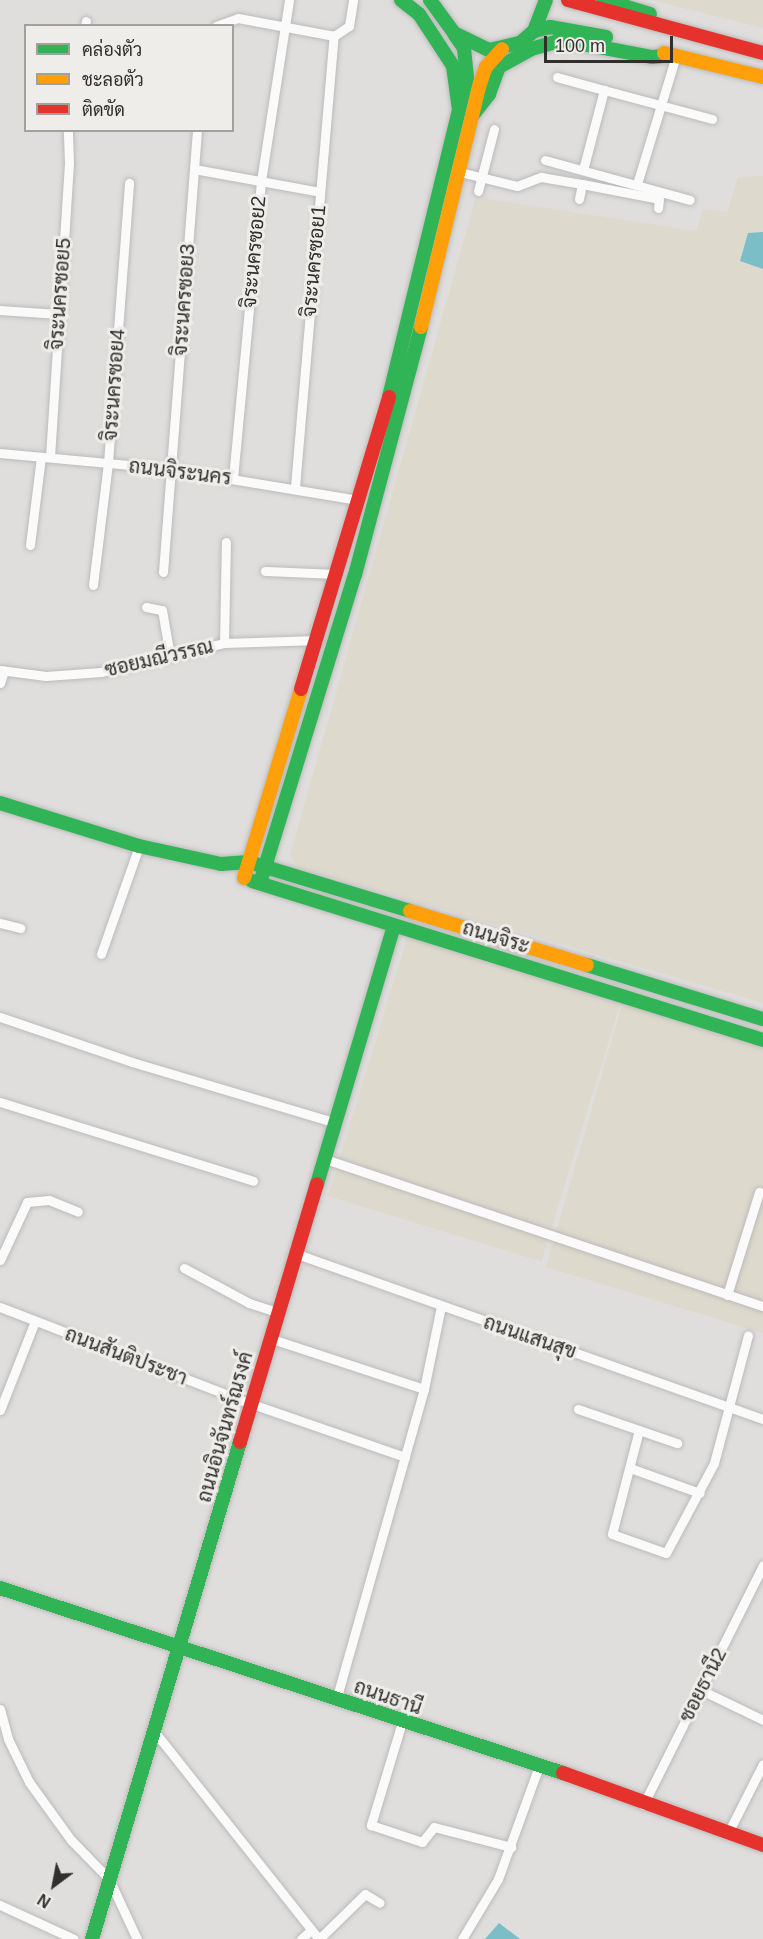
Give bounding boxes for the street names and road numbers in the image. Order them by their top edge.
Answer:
street label: จิระนครซอย2 [237,195,271,309]
street label: จิระนครซอย1 [297,204,331,318]
street label: จิระนครซอย5 [44,237,76,351]
street label: จิระนครซอย3 [168,243,200,357]
street label: จิระนครซอย4 [98,328,130,442]
street label: ถนนจิระนคร [127,454,233,490]
street label: ซอยมณีวรรณ [102,634,216,682]
street label: ถนนจิระ [460,915,532,959]
street label: ถนนแสนสุข [480,1310,580,1364]
street label: ถนนสันติประชา [62,1322,190,1390]
street label: ถนนอินจันทร์ณรงค์ [192,1349,258,1505]
street label: ซอยธานี2 [674,1644,732,1726]
street label: ถนนธานี [351,1674,425,1720]

